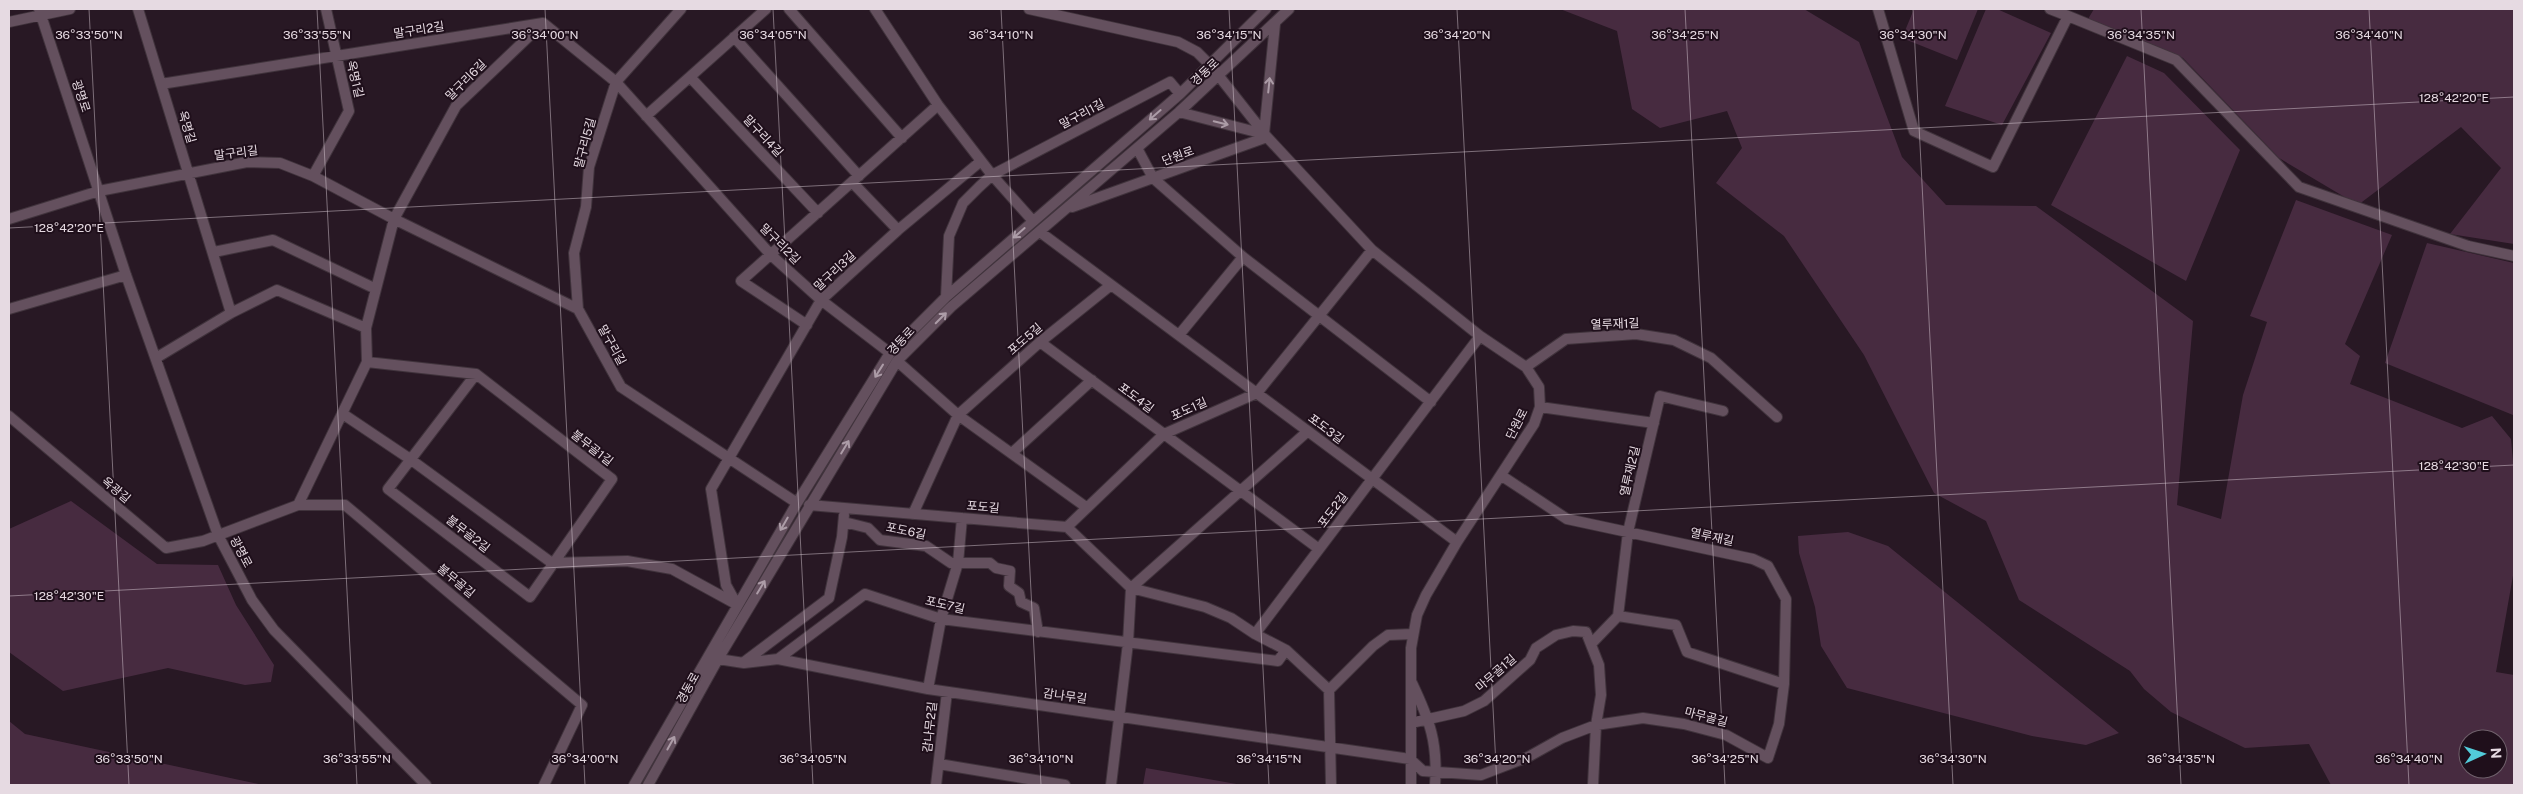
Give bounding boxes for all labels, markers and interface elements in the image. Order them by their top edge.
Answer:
street label: 말구리2길 [393,19,445,41]
text: 36°33'50"N [55,28,123,42]
text: 36°33'55"N [283,28,351,42]
text: 36°34'00"N [511,28,579,42]
text: 36°34'05"N [739,28,807,42]
text: 36°34'10"N [969,28,1033,42]
text: 36°34'15"N [1196,28,1262,42]
text: 36°34'20"N [1423,28,1491,42]
text: 36°34'25"N [1651,28,1719,42]
text: 36°34'30"N [1879,28,1947,42]
text: 36°34'35"N [2107,28,2175,42]
text: 36°34'40"N [2335,28,2403,42]
street label: 경동로 [1188,56,1222,88]
street label: 말구리6길 [443,57,489,103]
street label: 옥명1길 [344,59,366,99]
street label: 광명로 [69,78,93,114]
one-way arrow [1264,78,1274,94]
text: 128°42'20"E [2419,91,2489,105]
street label: 말구리1길 [1057,96,1107,132]
street label: 옥명길 [175,109,199,145]
one-way arrow [1149,110,1162,121]
street label: 말구리4길 [740,112,786,160]
street label: 말구리5길 [572,116,598,170]
one-way arrow [1213,119,1229,128]
street label: 말구리길 [213,143,259,163]
street label: 단원로 [1160,144,1196,168]
text: 128°42'20"E [34,221,104,235]
street label: 말구리2길 [757,221,803,267]
one-way arrow [1013,227,1026,239]
street label: 말구리3길 [811,248,859,294]
one-way arrow [935,311,947,324]
street label: 열루재1길 [1590,316,1640,332]
street label: 포도5길 [1005,320,1045,358]
street label: 말구리길 [595,322,629,368]
street label: 경동로 [885,324,917,358]
one-way arrow [873,363,883,377]
street label: 포도4길 [1116,380,1156,416]
street label: 포도1길 [1169,395,1209,423]
street label: 단원로 [1503,406,1531,442]
street label: 포도3길 [1306,411,1346,447]
street label: 불무골1길 [568,427,616,469]
one-way arrow [840,441,850,455]
street label: 열루재2길 [1617,444,1643,498]
text: 128°42'30"E [2419,459,2489,473]
street label: 옥광길 [99,474,133,506]
street label: 포도2길 [1315,490,1351,530]
street label: 포도길 [966,499,1000,515]
street label: 불무골2길 [443,513,493,555]
one-way arrow [779,517,789,531]
street label: 포도6길 [885,520,927,542]
street label: 열루재길 [1689,526,1735,548]
street label: 광명로 [227,534,255,570]
street label: 불무골길 [435,561,477,601]
one-way arrow [757,580,767,594]
text: 128°42'30"E [34,589,104,603]
street label: 포도7길 [924,594,966,616]
street label: 마무골1길 [1473,652,1519,694]
street label: 경동로 [674,670,702,706]
street label: 감나무길 [1042,686,1088,706]
street label: 감나무2길 [920,701,940,753]
street label: 마무골길 [1683,705,1729,729]
north arrow [2458,729,2508,779]
one-way arrow [667,736,677,750]
text: N [2488,747,2504,759]
text: 36°33'50"N [95,752,163,766]
text: 36°33'55"N [323,752,391,766]
text: 36°34'00"N [551,752,619,766]
text: 36°34'05"N [779,752,847,766]
text: 36°34'10"N [1009,752,1073,766]
text: 36°34'15"N [1236,752,1302,766]
text: 36°34'20"N [1463,752,1531,766]
text: 36°34'25"N [1691,752,1759,766]
text: 36°34'30"N [1919,752,1987,766]
text: 36°34'35"N [2147,752,2215,766]
text: 36°34'40"N [2375,752,2443,766]

